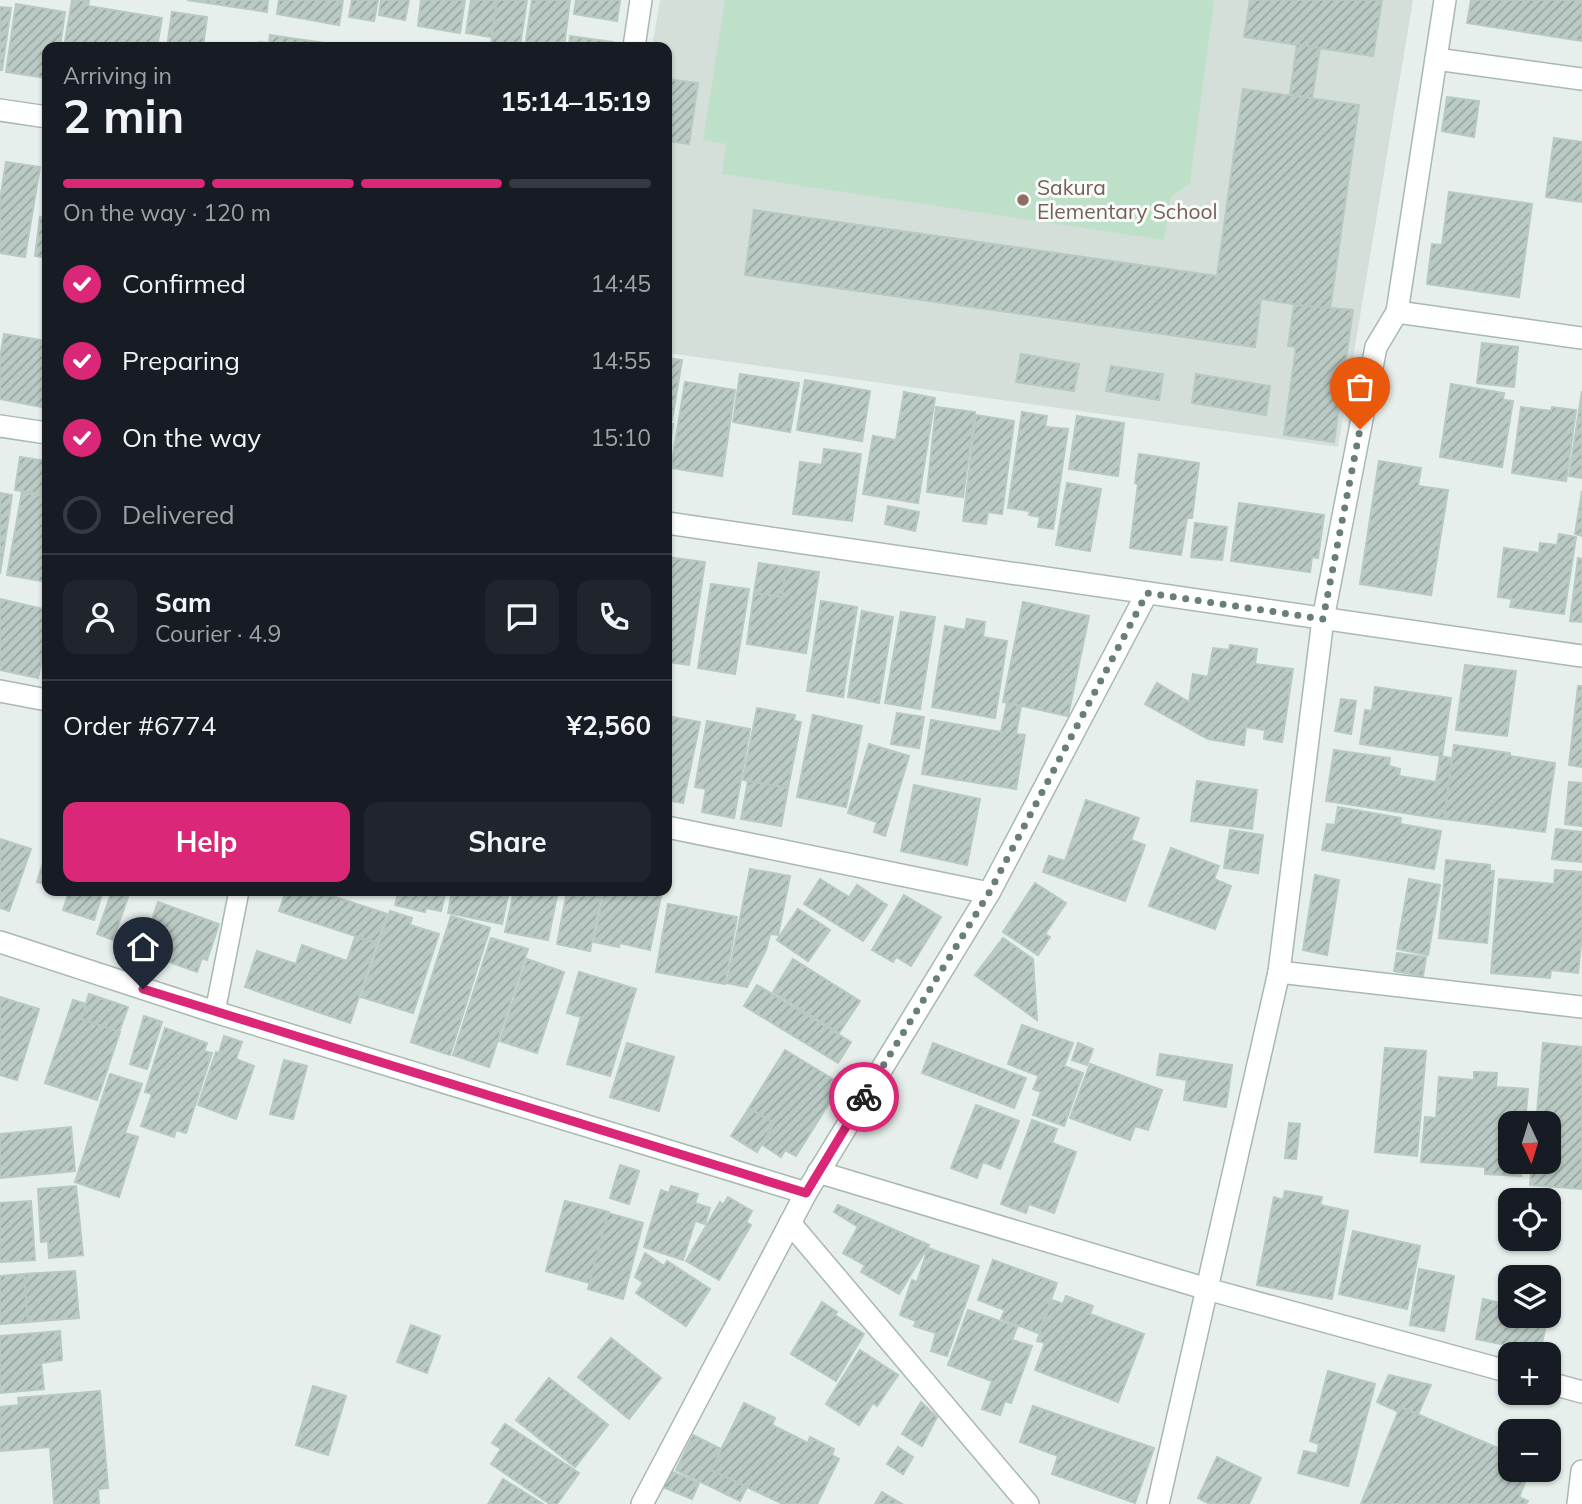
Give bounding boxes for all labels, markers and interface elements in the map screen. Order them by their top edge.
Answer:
text: Arriving in [63,61,172,90]
text: 15:14–15:19 [500,85,651,118]
text: 2 min [63,87,184,145]
place label: Sakura Elementary School [1037,174,1218,224]
marker: Sakura Elementary School [1015,192,1031,208]
text: On the way · 120 m [63,198,271,227]
icon: check [63,265,101,303]
text: Confirmed [122,267,246,300]
text: 14:45 [591,269,651,298]
icon: check [63,342,101,380]
text: Preparing [122,344,240,377]
text: 14:55 [591,346,651,375]
pin [1330,357,1390,429]
icon: bag [1341,368,1379,406]
icon: check [63,419,101,457]
text: On the way [122,421,261,454]
text: 15:10 [591,423,651,452]
text: Delivered [122,498,235,531]
button: person [63,580,137,654]
button: chat [485,580,559,654]
button: phone [577,580,651,654]
text: Sam [155,586,211,619]
text: Courier · 4.9 [155,619,281,648]
text: Order #6774 [63,709,216,742]
text: ¥2,560 [567,709,651,742]
button: Help [63,802,350,882]
button: Share [364,802,651,882]
pin [113,917,173,989]
icon: home [124,928,162,966]
courier [829,1062,899,1132]
icon: bike [845,1078,883,1116]
north arrow [1498,1111,1561,1174]
map controls [1498,1111,1561,1482]
button: locate [1498,1188,1561,1251]
button: layers [1498,1265,1561,1328]
button: + [1498,1342,1561,1405]
button: − [1498,1419,1561,1482]

